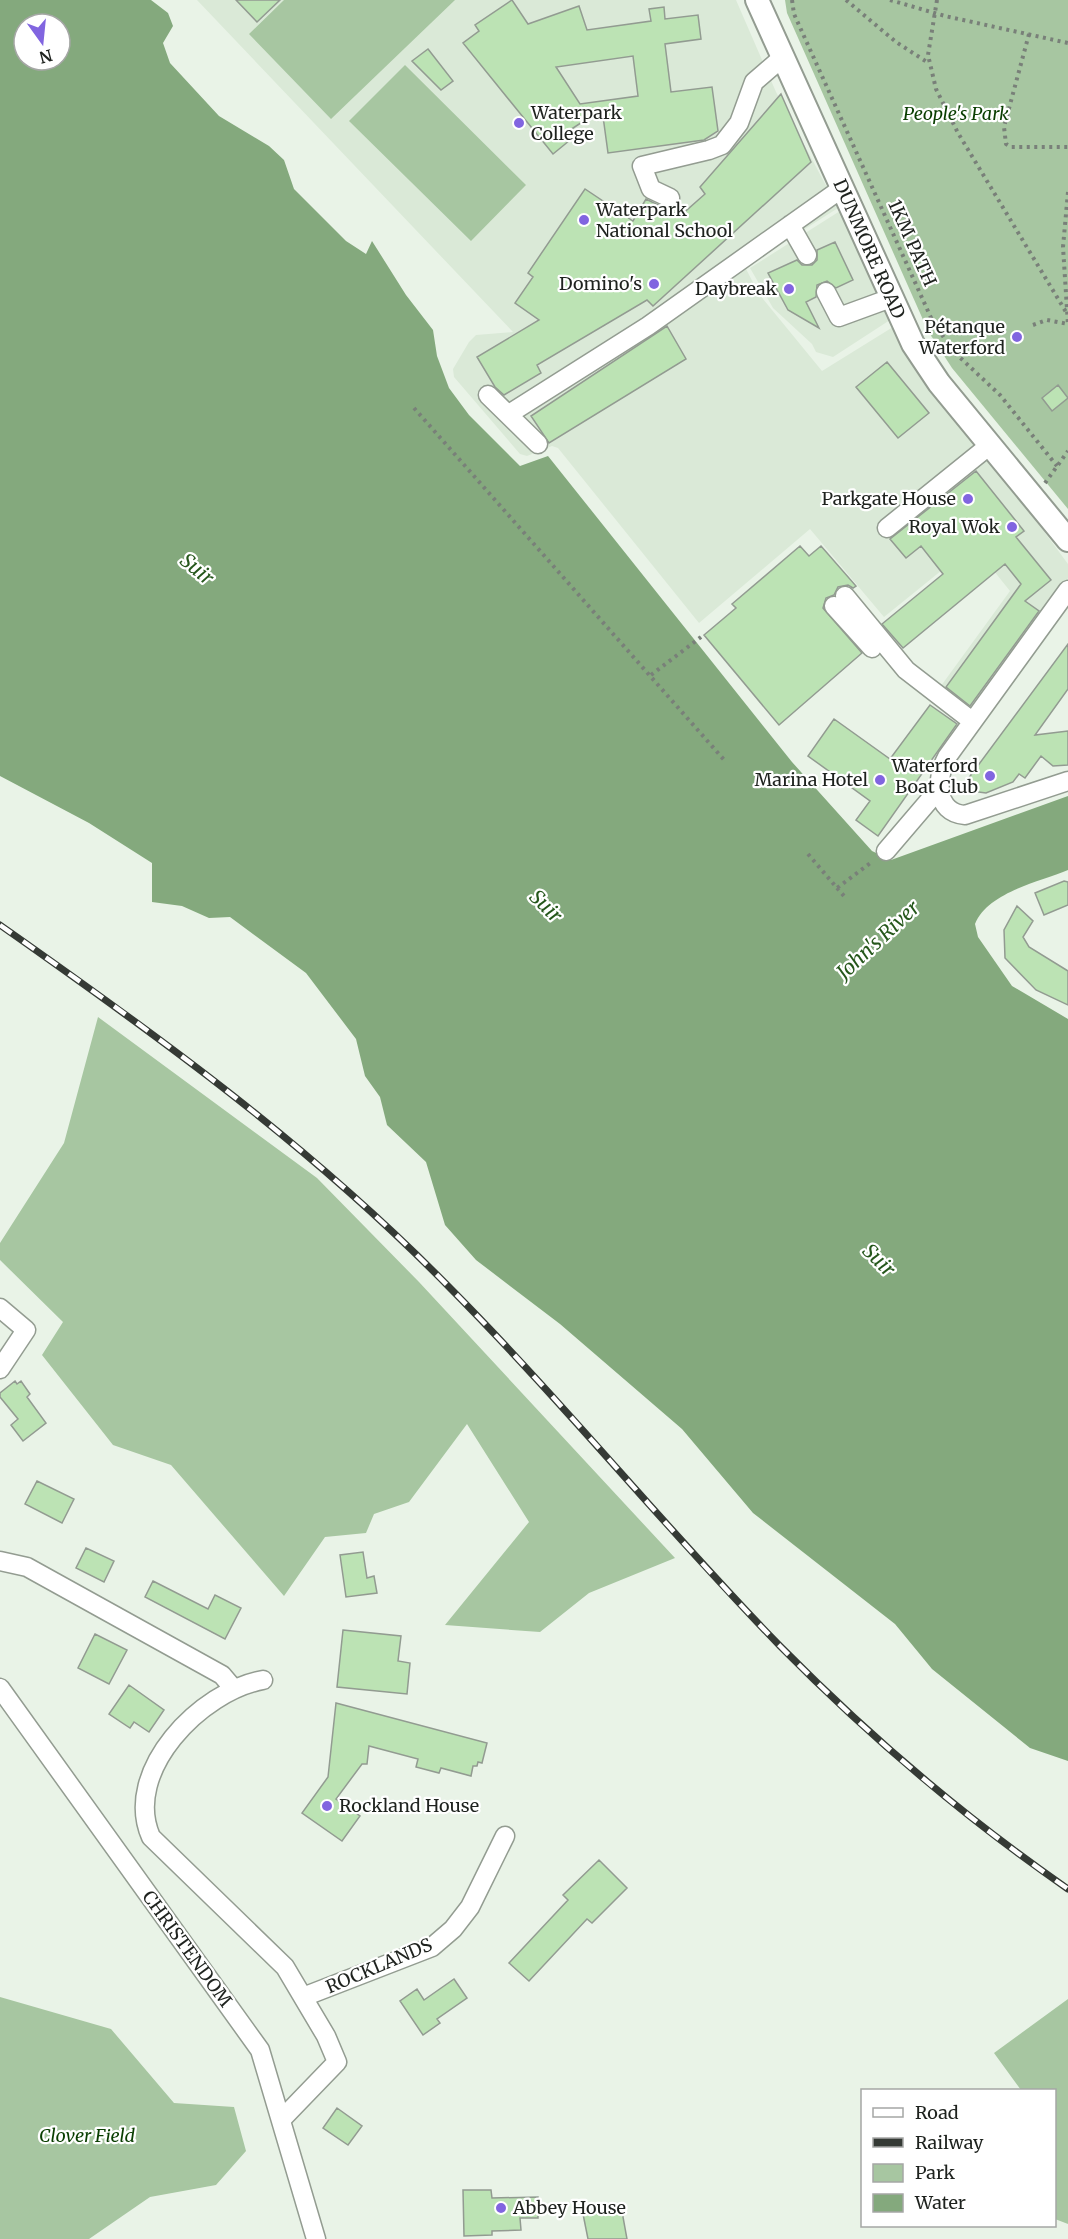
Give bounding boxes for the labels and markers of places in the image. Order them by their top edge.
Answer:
place label: Waterpark College [530,101,623,145]
marker: Waterpark College [512,116,526,130]
place label: Waterpark National School [595,198,733,242]
marker: Waterpark National School [577,213,591,227]
place label: Domino's [559,272,642,295]
marker: Domino's [647,277,661,291]
place label: Daybreak [695,277,778,300]
marker: Daybreak [782,282,796,296]
place label: Pétanque Waterford [918,315,1005,359]
marker: Pétanque Waterford [1010,330,1024,344]
place label: Parkgate House [821,487,956,510]
marker: Parkgate House [961,492,975,506]
place label: Royal Wok [909,515,1001,538]
marker: Royal Wok [1005,520,1019,534]
place label: Waterford Boat Club [891,754,978,798]
place label: Marina Hotel [754,768,868,791]
marker: Waterford Boat Club [983,769,997,783]
marker: Marina Hotel [873,773,887,787]
place label: Rockland House [339,1794,479,1817]
marker: Rockland House [320,1799,334,1813]
place label: Abbey House [512,2196,626,2219]
marker: Abbey House [494,2201,508,2215]

